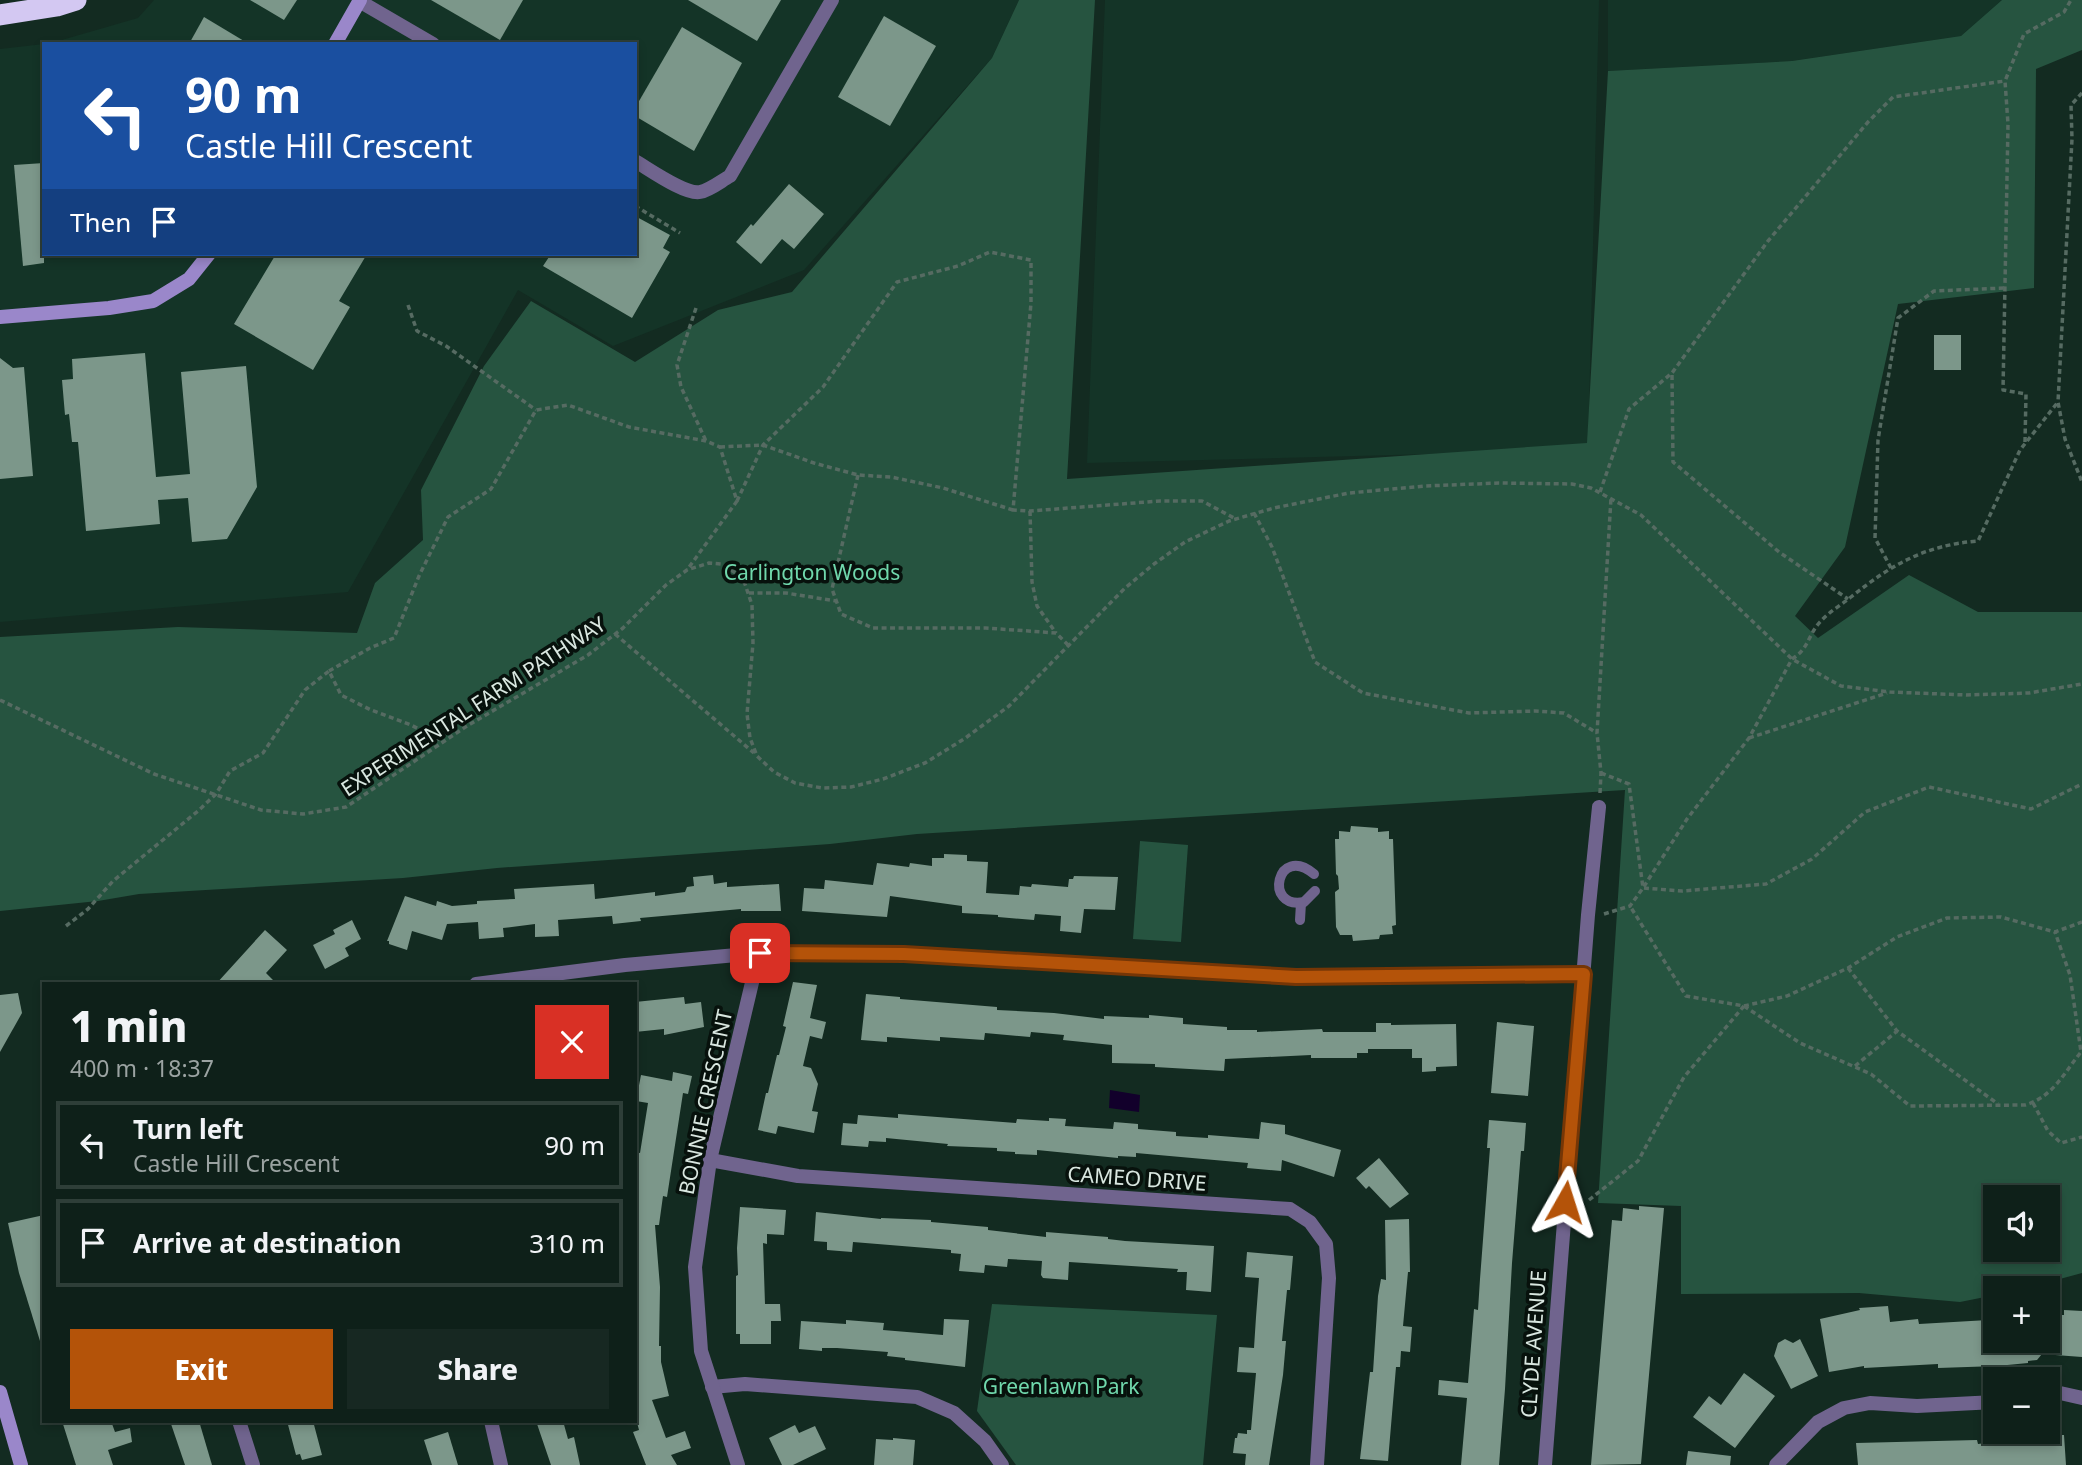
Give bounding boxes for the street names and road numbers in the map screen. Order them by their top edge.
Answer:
street label: EXPERIMENTAL FARM PATHWAY [335,610,611,802]
street label: BONNIE CRESCENT [672,1007,738,1197]
street label: CAMEO DRIVE [1067,1159,1207,1197]
street label: CLYDE AVENUE [1514,1269,1552,1419]

